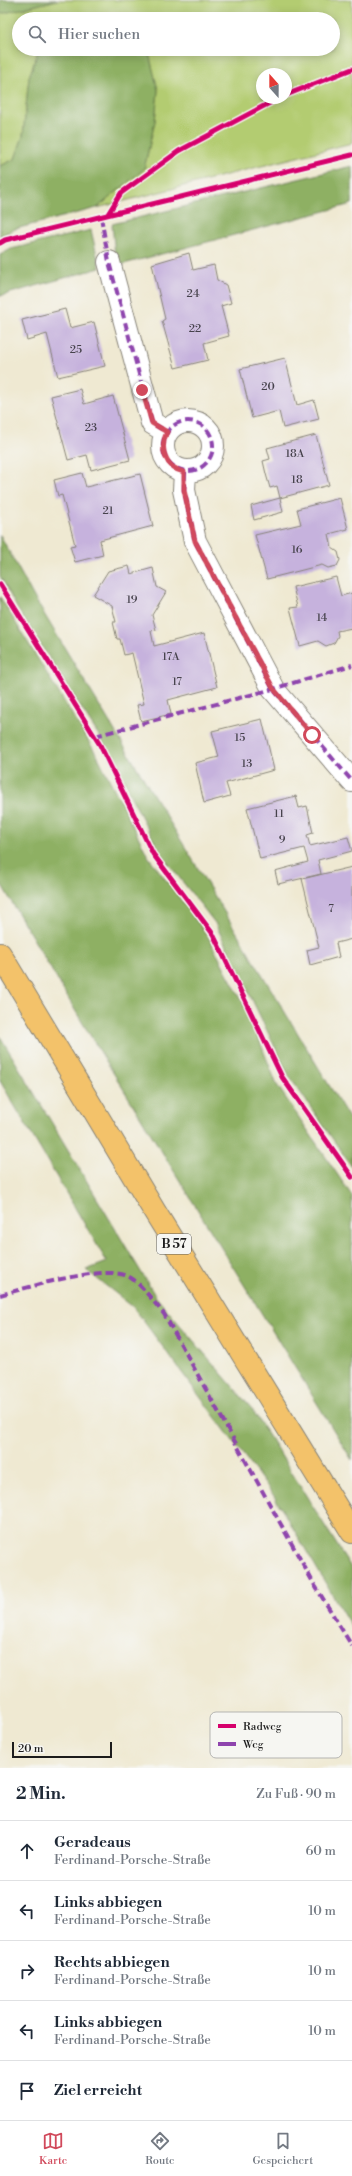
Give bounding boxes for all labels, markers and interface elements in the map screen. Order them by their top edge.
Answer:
search box [12,12,340,56]
icon: search [26,23,48,45]
text: Hier suchen [58,25,140,44]
north arrow [256,68,292,104]
house number: 24 [187,287,200,301]
house number: 22 [189,322,201,336]
house number: 25 [70,343,82,357]
house number: 20 [261,380,275,394]
route end [133,381,151,399]
house number: 23 [85,421,97,435]
house number: 18A [286,447,305,461]
house number: 18 [291,473,303,487]
house number: 21 [102,504,114,518]
house number: 16 [291,543,303,557]
house number: 19 [126,593,138,607]
house number: 14 [317,611,328,625]
house number: 17A [162,650,180,664]
house number: 17 [172,675,182,689]
route start [303,726,321,744]
house number: 15 [235,731,245,745]
house number: 13 [242,757,252,771]
house number: 11 [274,807,284,821]
house number: 9 [279,833,286,847]
house number: 7 [328,902,334,916]
road number: B 57 [157,1234,191,1254]
legend [210,1712,342,1758]
text: Radweg [243,1720,282,1734]
text: Weg [242,1738,264,1752]
scale bar [12,1740,112,1759]
text: 20 m [18,1742,43,1756]
text: 2 Min. [16,1783,66,1805]
text: Zu Fuß · 90 m [256,1786,336,1802]
text: Geradeaus [54,1833,131,1852]
icon: ahead [16,1840,38,1862]
text: 60 m [305,1843,336,1859]
text: Ferdinand-Porsche-Straße [54,1852,211,1868]
text: Links abbiegen [54,1893,162,1912]
icon: left [16,1900,38,1922]
text: 10 m [308,1903,336,1919]
text: Ferdinand-Porsche-Straße [54,1912,211,1928]
text: Rechts abbiegen [54,1953,170,1972]
icon: right [16,1960,38,1982]
text: 10 m [308,1963,336,1979]
text: Ferdinand-Porsche-Straße [54,1972,211,1988]
text: Links abbiegen [54,2013,162,2032]
icon: left [16,2020,38,2042]
text: 10 m [308,2023,336,2039]
text: Ferdinand-Porsche-Straße [54,2032,211,2048]
icon: arrive [16,2080,38,2102]
text: Ziel erreicht [54,2081,142,2100]
tab: Karte [39,2130,67,2168]
tab: Route [145,2130,175,2168]
tab: Gespeichert [252,2130,313,2168]

